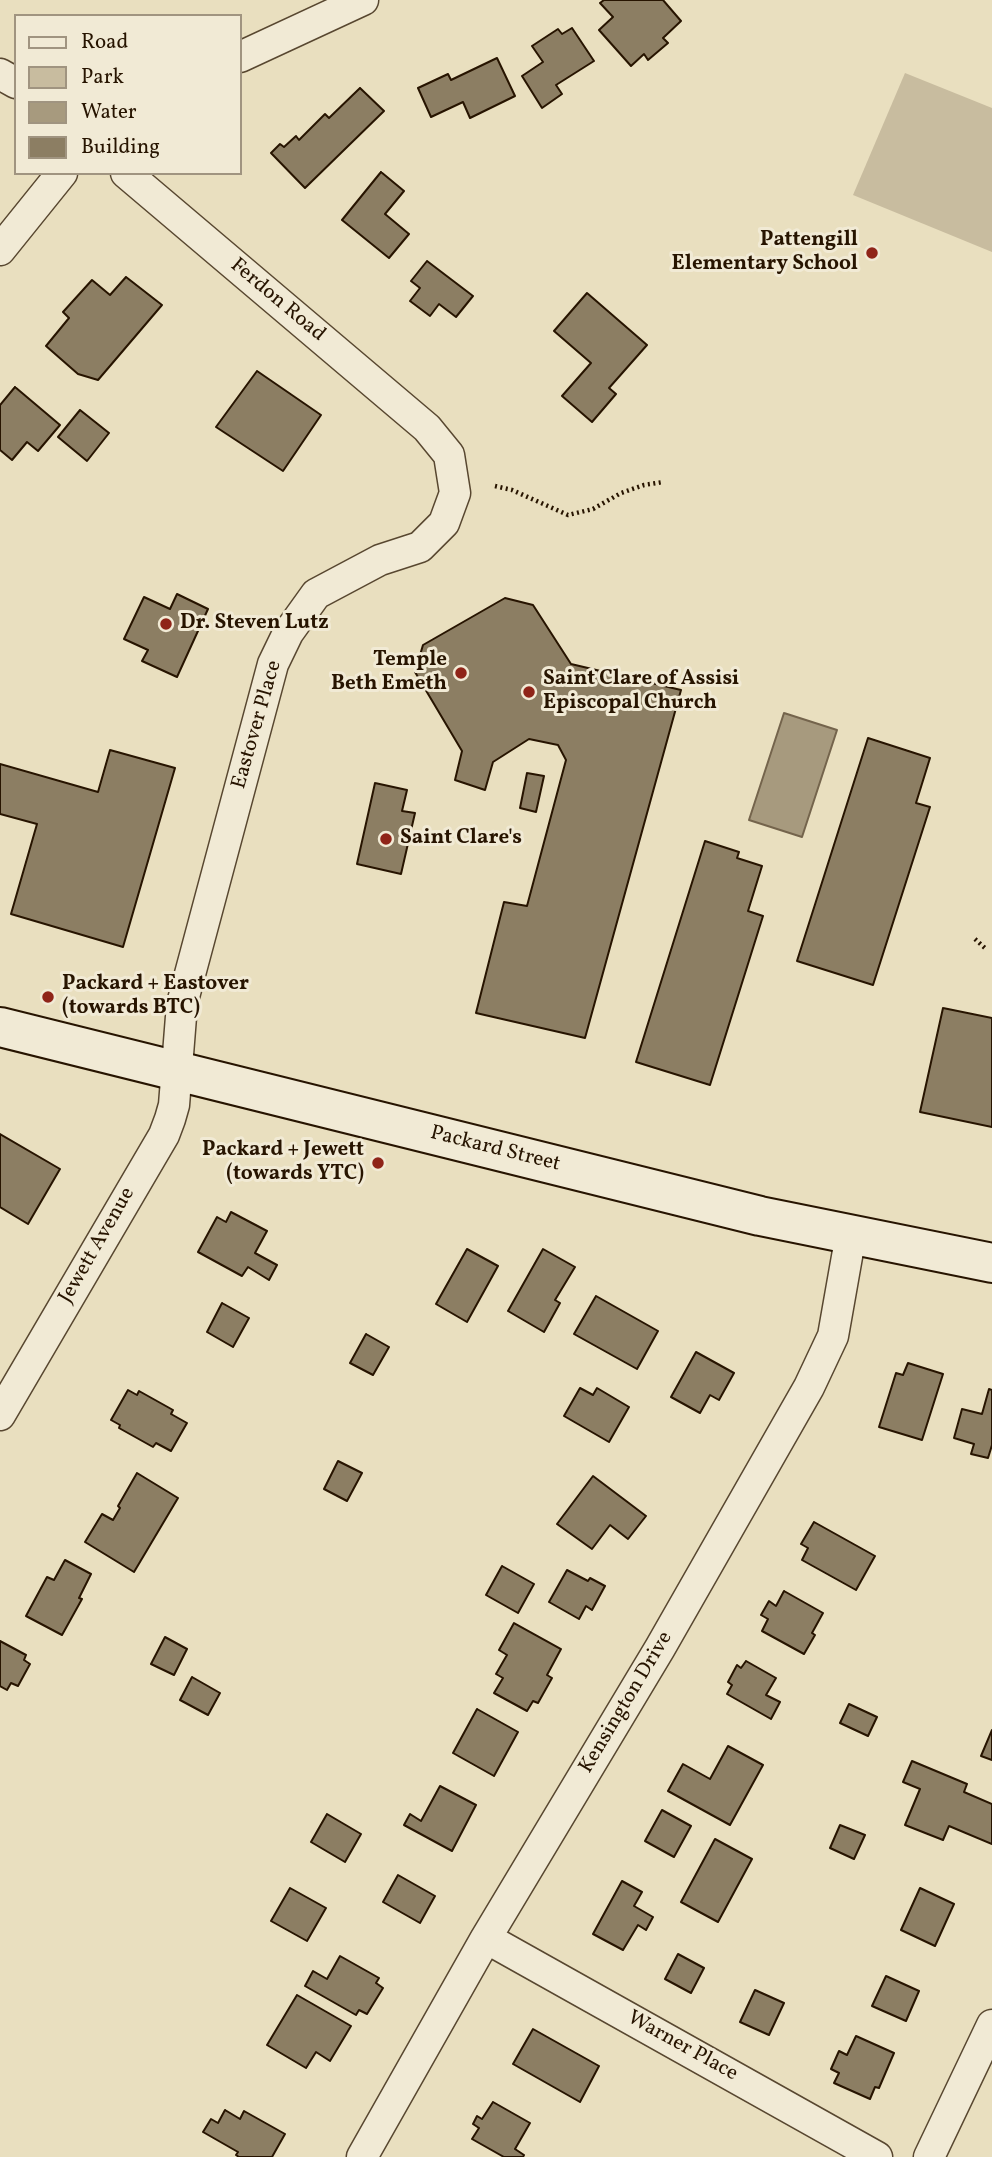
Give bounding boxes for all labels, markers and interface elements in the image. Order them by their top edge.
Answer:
legend [14,14,242,175]
text: Road [81,28,128,57]
text: Park [81,63,124,92]
text: Water [81,98,137,127]
text: Building [81,133,160,162]
place label: Pattengill Elementary School [672,228,858,278]
marker: Pattengill Elementary School [864,245,880,261]
street label: Ferdon Road [224,254,330,348]
place label: Dr. Steven Lutz [180,611,329,637]
marker: Dr. Steven Lutz [158,616,174,632]
place label: Temple Beth Emeth [331,648,447,698]
street label: Eastover Place [228,658,288,792]
marker: Temple Beth Emeth [453,665,469,681]
place label: Saint Clare of Assisi Episcopal Church [543,667,739,717]
marker: Saint Clare of Assisi Episcopal Church [521,684,537,700]
place label: Saint Clare's [400,826,522,852]
marker: Saint Clare's [378,831,394,847]
place label: Packard + Eastover (towards BTC) [62,972,249,1022]
marker: Packard + Eastover (towards BTC) [40,989,56,1005]
street label: Packard Street [427,1122,563,1178]
place label: Packard + Jewett (towards YTC) [202,1138,364,1188]
marker: Packard + Jewett (towards YTC) [370,1155,386,1171]
street label: Jewett Avenue [55,1183,141,1309]
street label: Kensington Drive [575,1628,679,1778]
street label: Warner Place [622,2006,742,2088]

